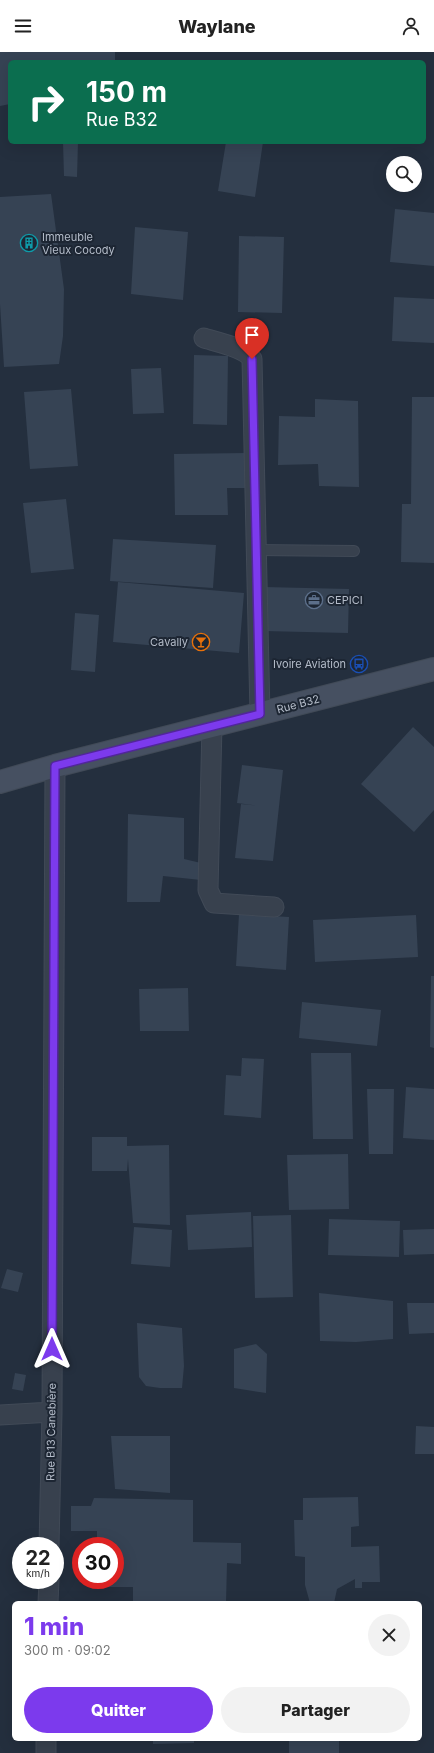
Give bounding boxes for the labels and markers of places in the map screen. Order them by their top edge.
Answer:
place label: Immeuble Vieux Cocody [42,230,115,257]
building icon: Immeuble Vieux Cocody [19,233,39,253]
pin [235,318,269,359]
office icon: CEPICI [304,590,324,610]
place label: CEPICI [327,593,363,607]
bar icon: Cavally [191,632,211,652]
place label: Cavally [150,635,188,649]
bus stop icon: Ivoire Aviation [349,654,369,674]
place label: Ivoire Aviation [273,657,346,671]

